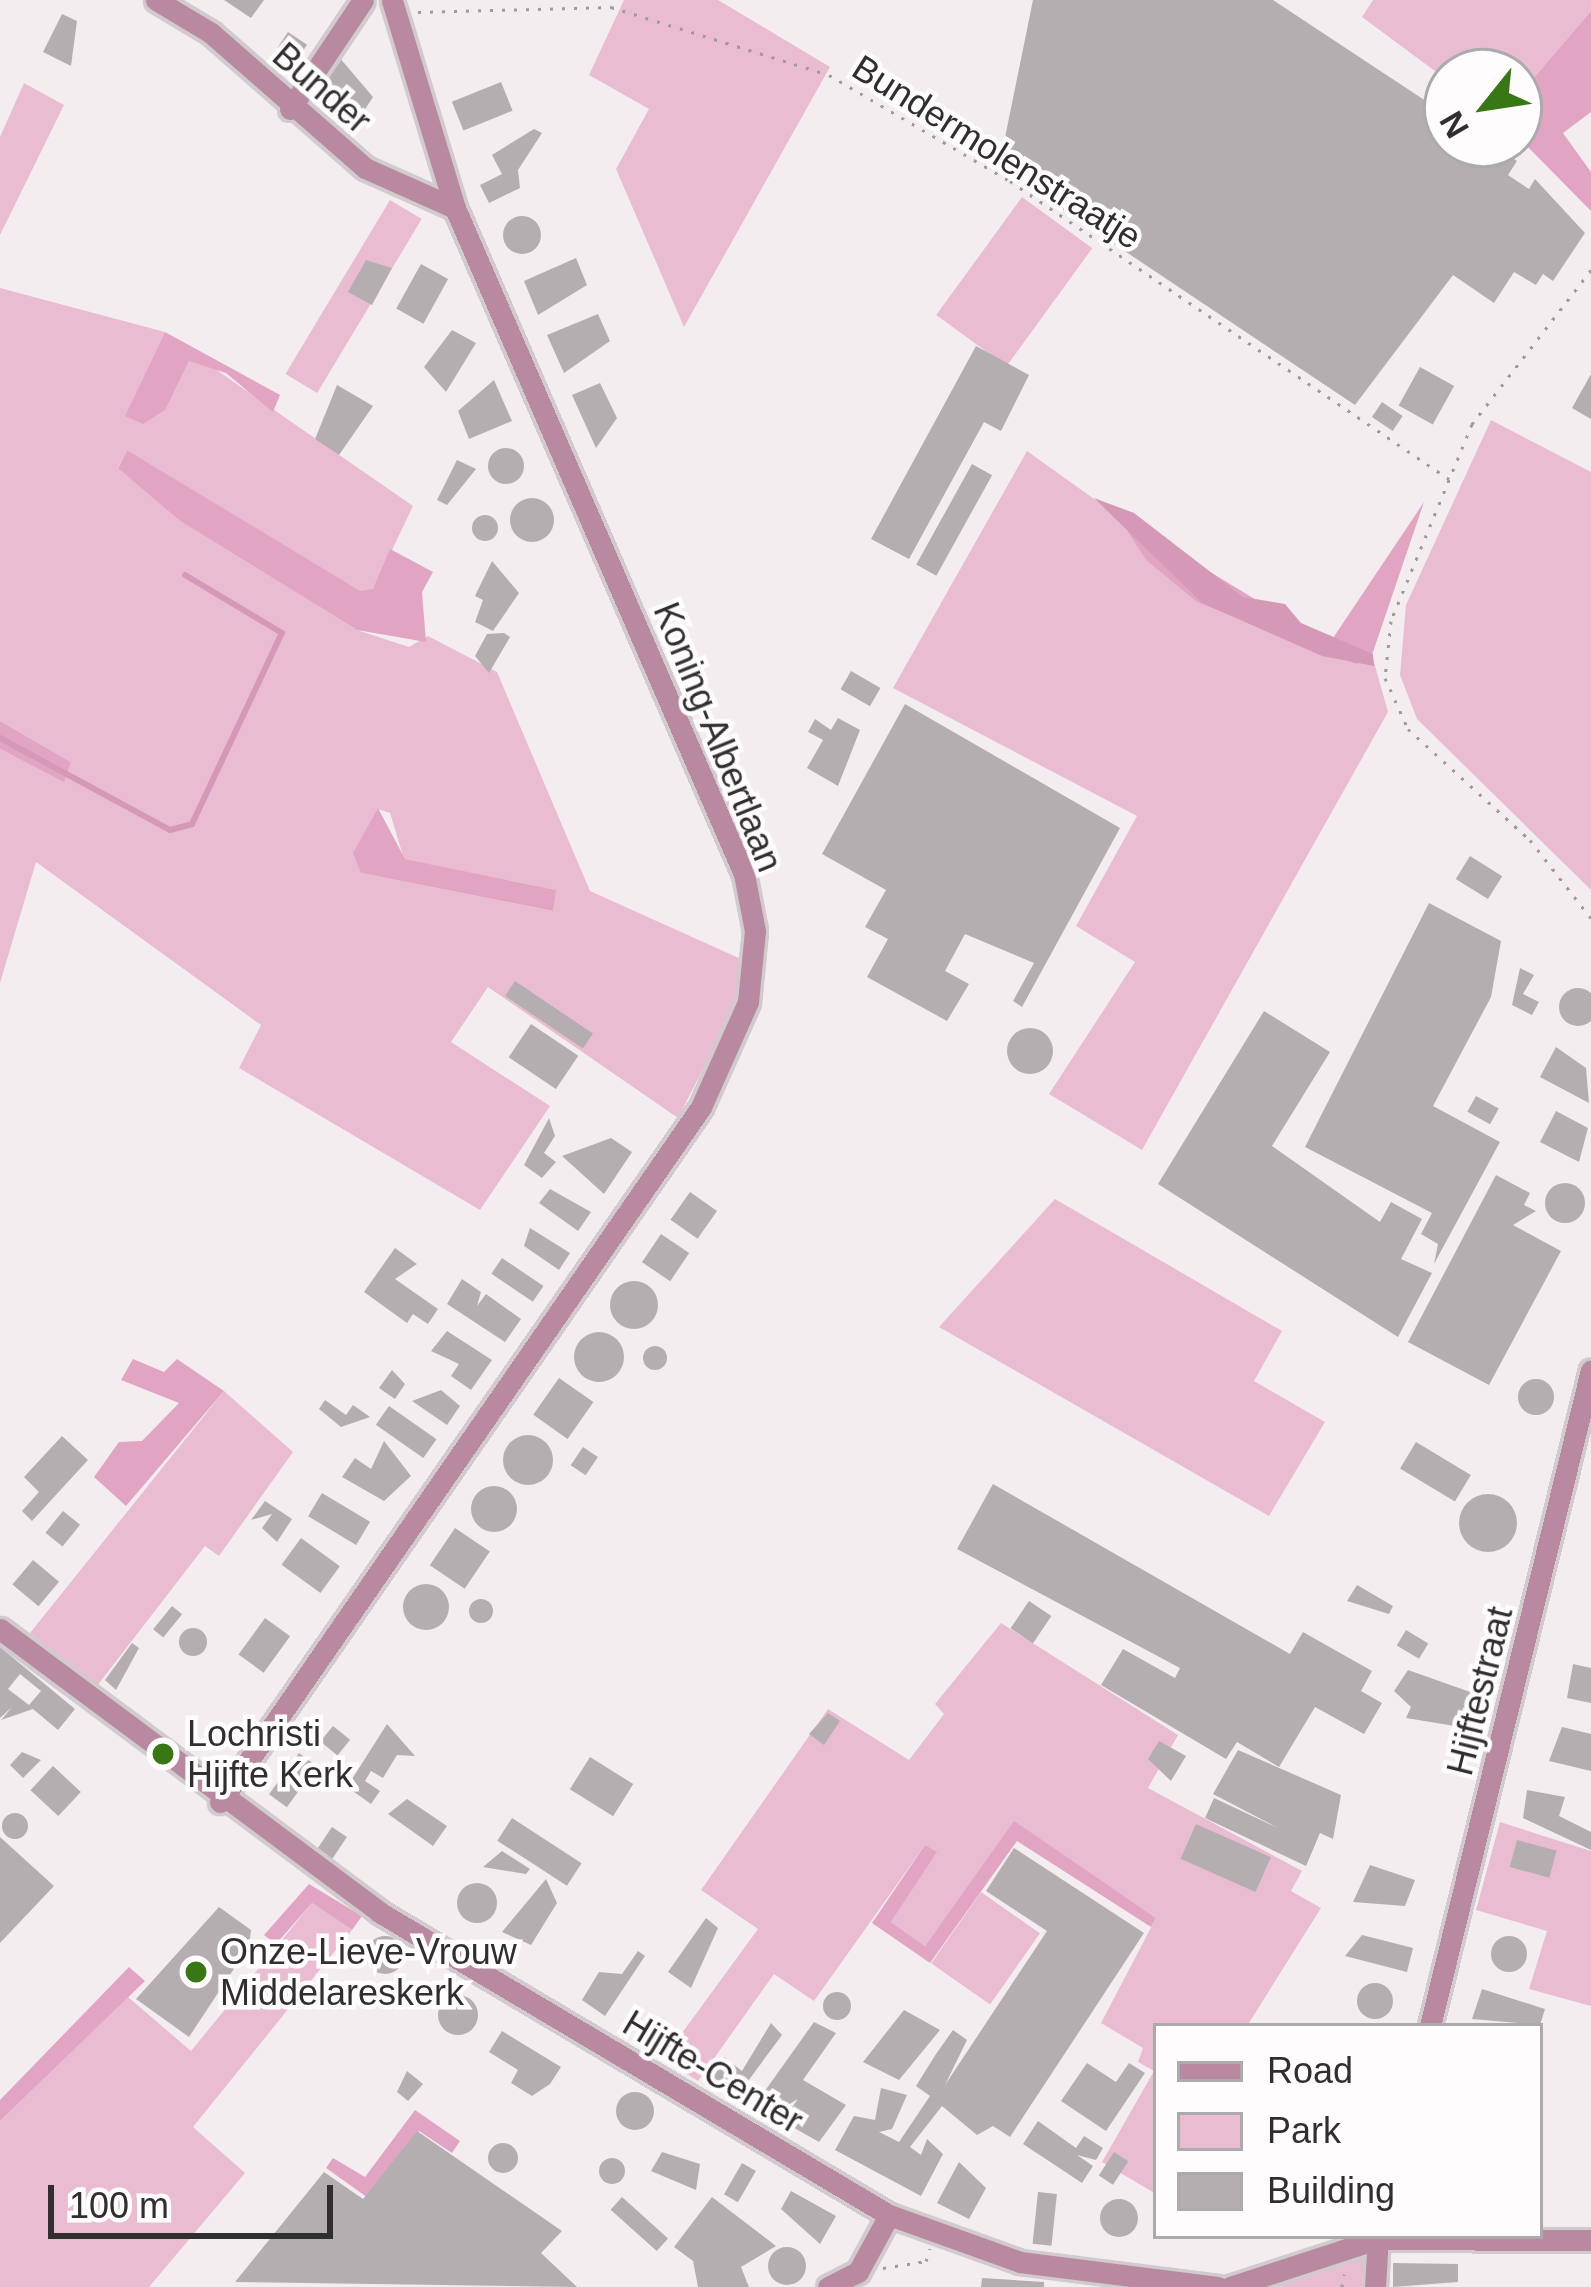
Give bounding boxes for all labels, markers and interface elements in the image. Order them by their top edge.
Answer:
street label: Bunder [264,34,380,142]
street label: Bundermolenstraatje [845,46,1149,258]
north arrow [1423,48,1543,168]
text: N [1432,105,1476,144]
street label: Koning-Albertlaan [644,596,792,878]
street label: Hijftestraat [1438,1602,1522,1780]
place label: Lochristi Hijfte Kerk [187,1711,353,1796]
marker: Lochristi Hijfte Kerk [150,1741,176,1767]
place label: Onze-Lieve-Vrouw Middelareskerk [220,1929,517,2014]
marker: Onze-Lieve-Vrouw Middelareskerk [183,1959,209,1985]
street label: Hijfte-Center [615,2001,811,2143]
legend [1153,2023,1543,2239]
text: Road [1267,2050,1353,2091]
text: Park [1267,2110,1341,2151]
scale bar [54,2161,339,2235]
text: Building [1267,2170,1395,2211]
text: 100 m [69,2185,169,2226]

